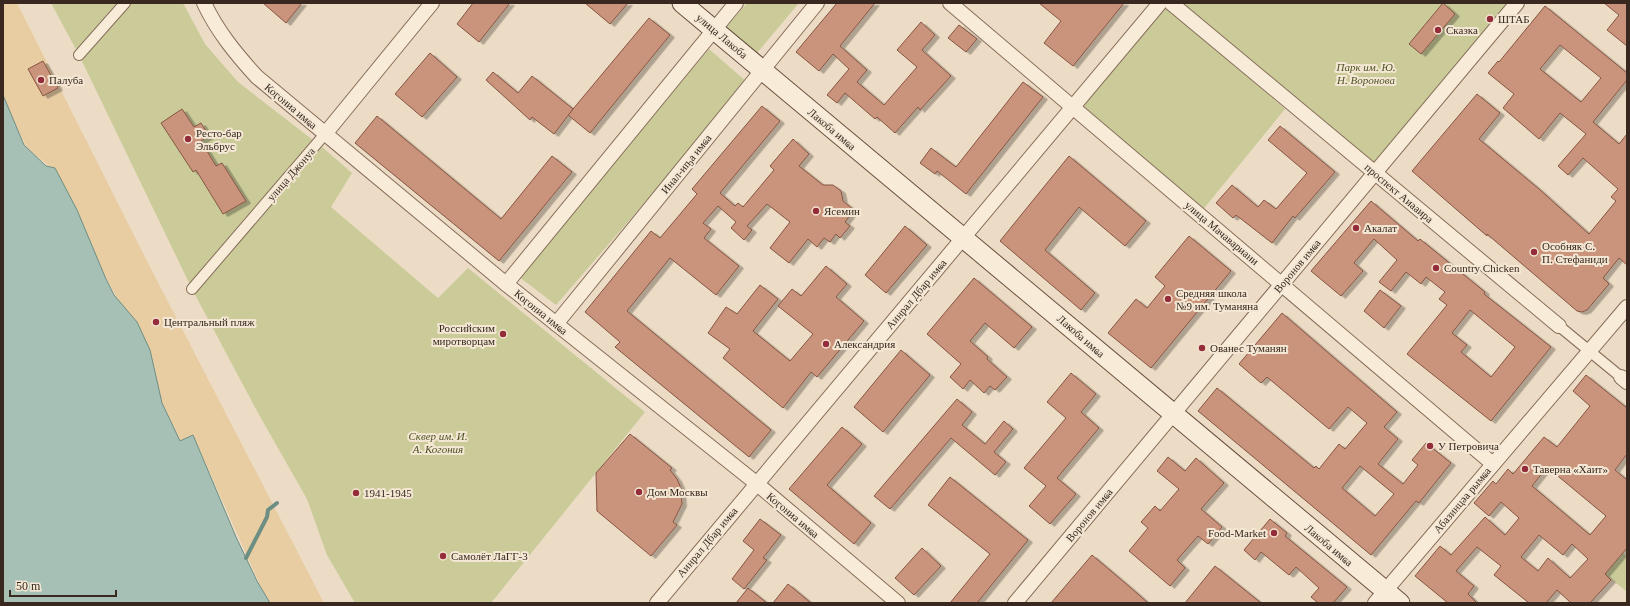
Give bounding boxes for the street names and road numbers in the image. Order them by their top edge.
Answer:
street label: улица Лакоба [694,11,750,61]
street label: Коӷониа имҩа [263,81,320,131]
street label: Лакоба имҩа [806,106,858,152]
street label: Инал-иҧа имҩа [658,132,714,196]
street label: улица Джонуа [265,145,317,203]
street label: проспект Аиааира [1362,161,1436,225]
street label: улица Мачавариани [1183,199,1261,267]
street label: Воронов имҩа [1271,237,1323,295]
street label: Аинрал Дбар имҩа [883,257,949,331]
street label: Коӷониа имҩа [512,287,570,337]
street label: Лакоба имҩа [1055,312,1107,360]
street label: Абазинцәа рымҩа [1431,465,1493,535]
street label: Воронов имҩа [1063,486,1115,544]
street label: Коӷониа имҩа [765,490,822,540]
street label: Аинрал Дбар имҩа [674,505,740,579]
street label: Лакоба имҩа [1303,522,1355,568]

